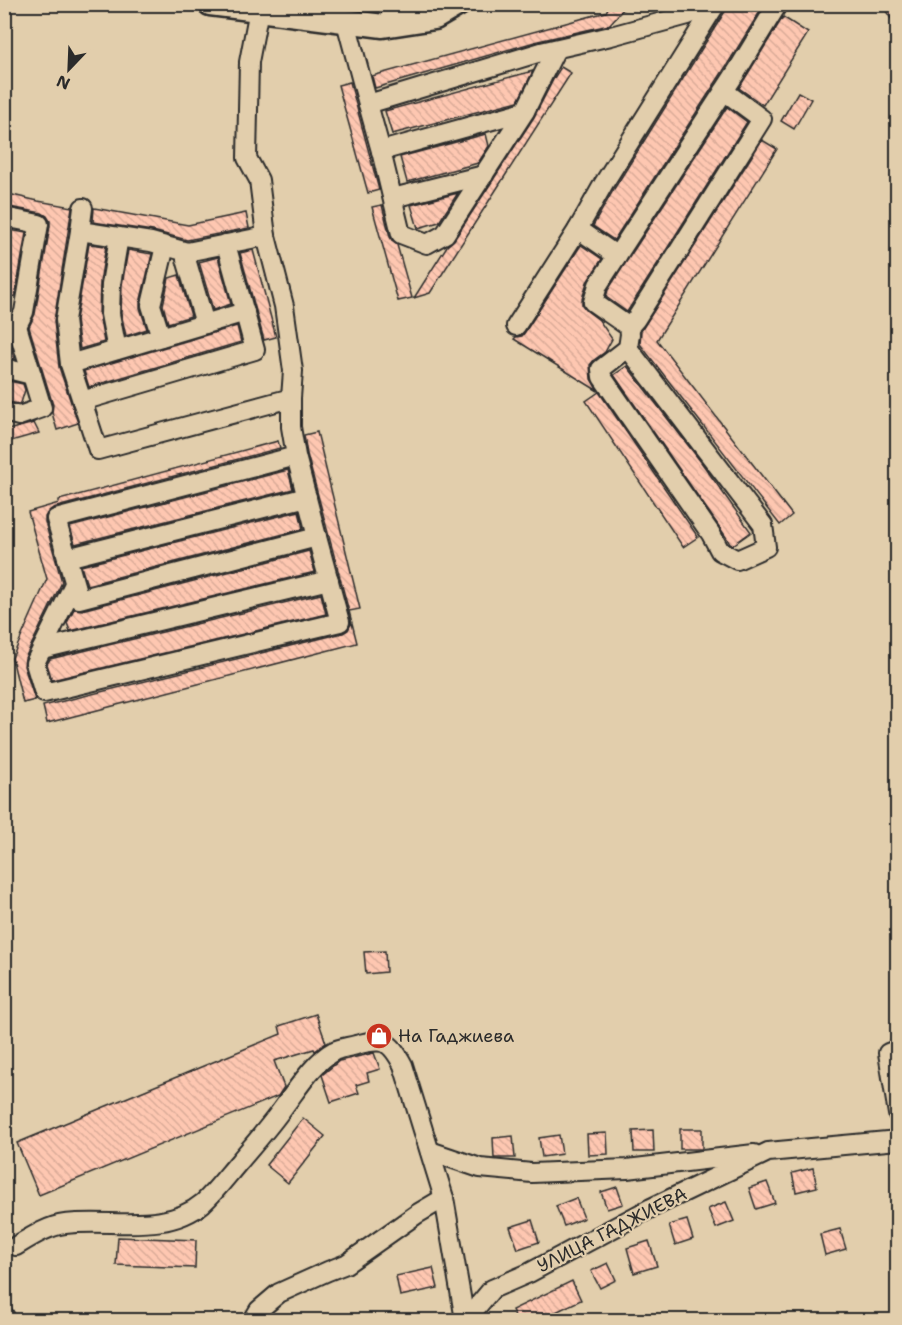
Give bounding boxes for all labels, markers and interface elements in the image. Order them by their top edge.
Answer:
north arrow [39,39,99,99]
text: N [53,70,73,94]
shop icon: На Гаджиева [364,1021,394,1051]
place label: На Гаджиева [398,1024,514,1048]
street label: УЛИЦА ГАДЖИЕВА [533,1182,691,1278]

